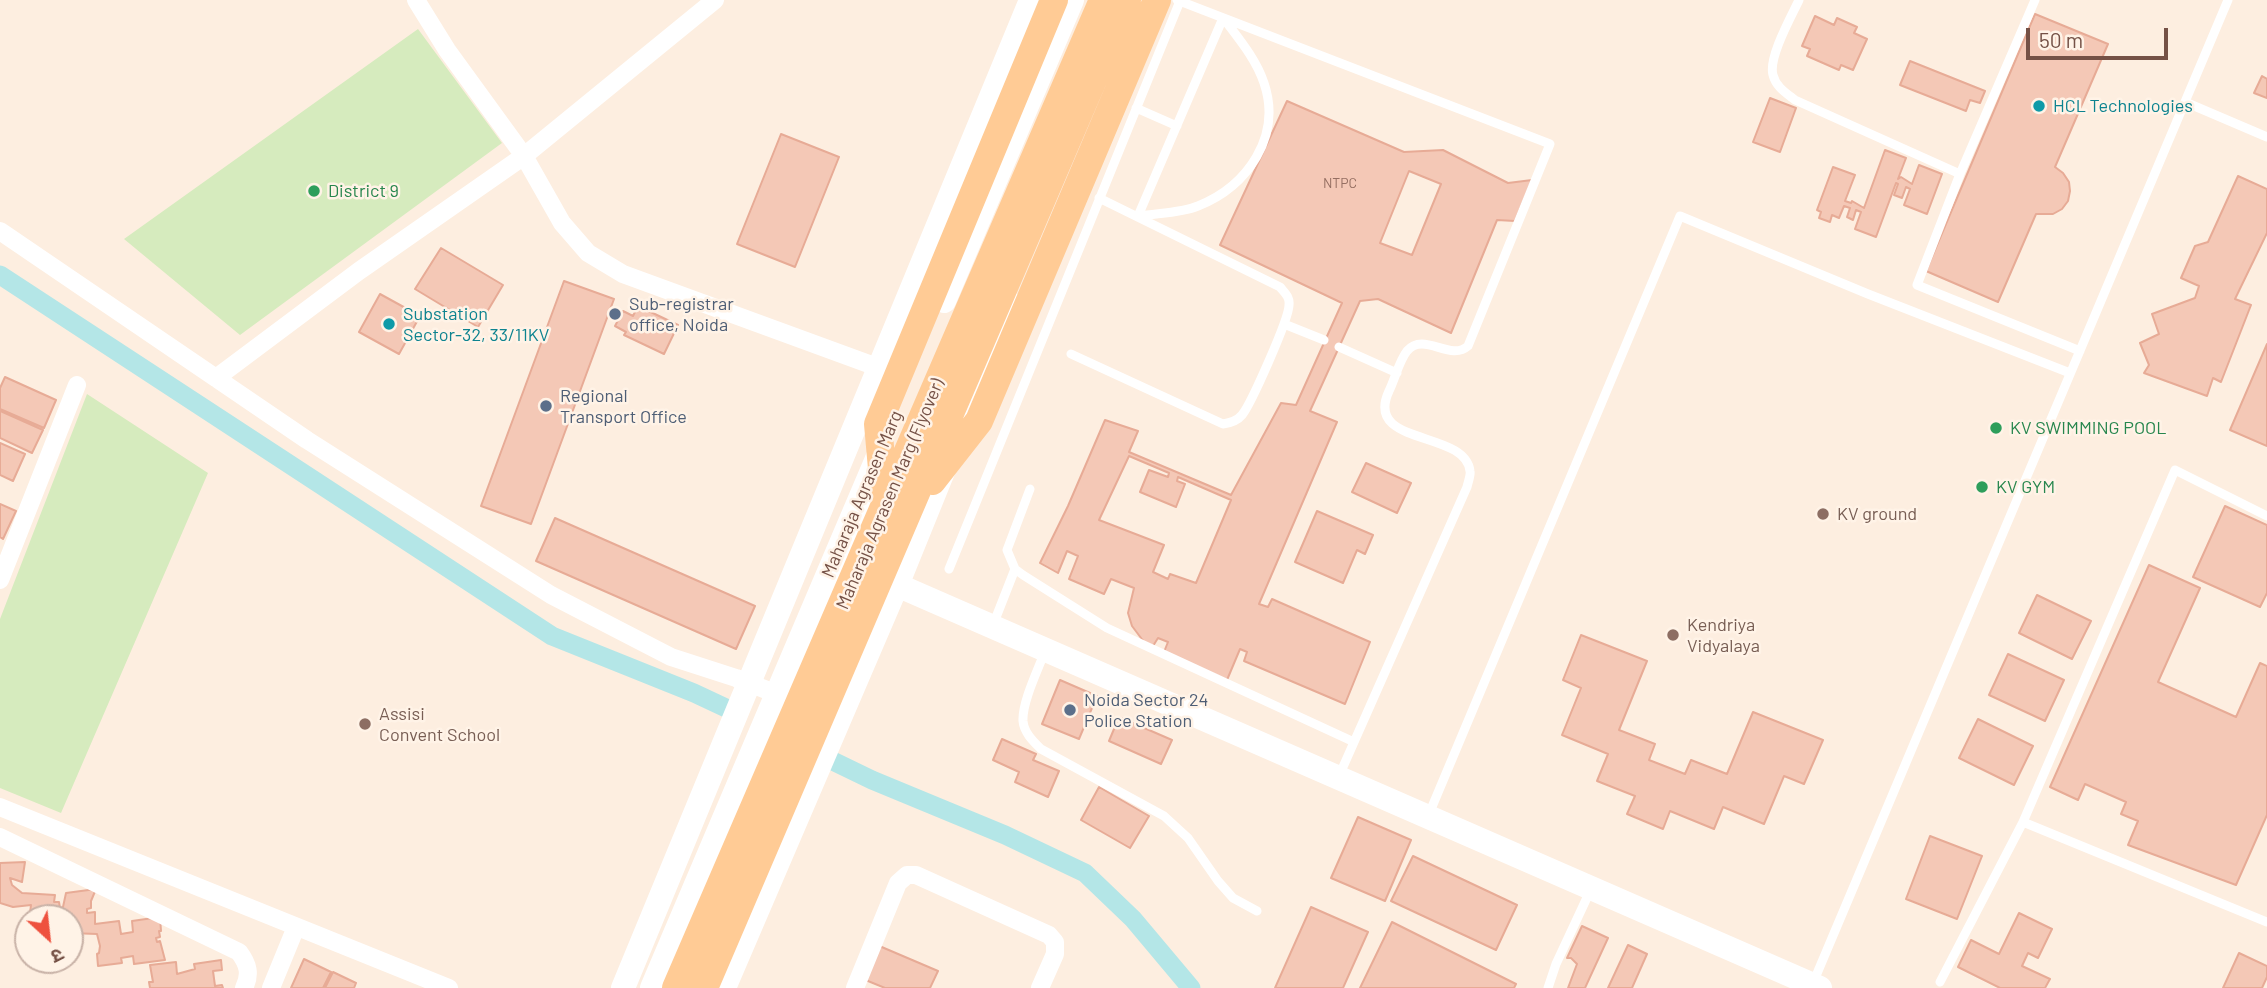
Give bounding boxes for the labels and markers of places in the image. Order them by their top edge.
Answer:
place label: HCL Technologies [2053,95,2193,117]
marker: HCL Technologies [2031,98,2047,114]
place label: District 9 [328,180,399,202]
marker: District 9 [306,183,322,199]
place label: Sub-registrar office, Noida [629,293,734,336]
place label: Substation Sector-32, 33/11KV [403,303,549,346]
marker: Sub-registrar office, Noida [607,306,623,322]
marker: Substation Sector-32, 33/11KV [381,316,397,332]
place label: Regional Transport Office [560,385,687,428]
marker: Regional Transport Office [538,398,554,414]
place label: KV SWIMMING POOL [2010,417,2166,439]
marker: KV SWIMMING POOL [1988,420,2004,436]
place label: KV GYM [1996,476,2055,498]
marker: KV GYM [1974,479,1990,495]
place label: KV ground [1837,503,1917,525]
marker: KV ground [1815,506,1831,522]
place label: Kendriya Vidyalaya [1687,614,1760,656]
marker: Kendriya Vidyalaya [1665,627,1681,643]
place label: Noida Sector 24 Police Station [1084,689,1208,732]
marker: Noida Sector 24 Police Station [1062,702,1078,718]
place label: Assisi Convent School [379,703,500,746]
marker: Assisi Convent School [357,716,373,732]

